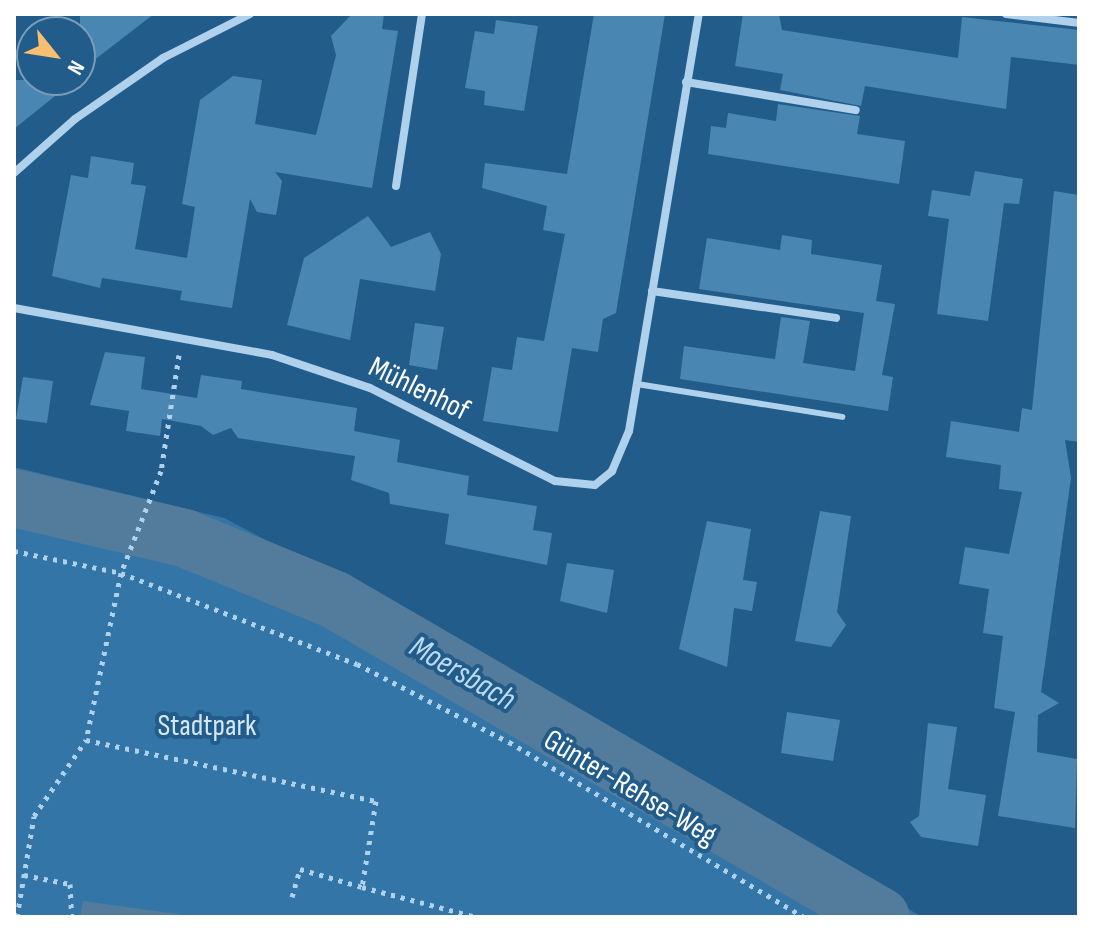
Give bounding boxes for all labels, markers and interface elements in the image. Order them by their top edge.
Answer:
north arrow [16,16,96,96]
text: N [61,55,90,79]
street label: Mühlenhof [363,349,475,429]
water label: Moersbach [402,628,522,720]
park label: Stadtpark [157,708,257,744]
street label: Günter-Rehse-Weg [537,722,723,854]

